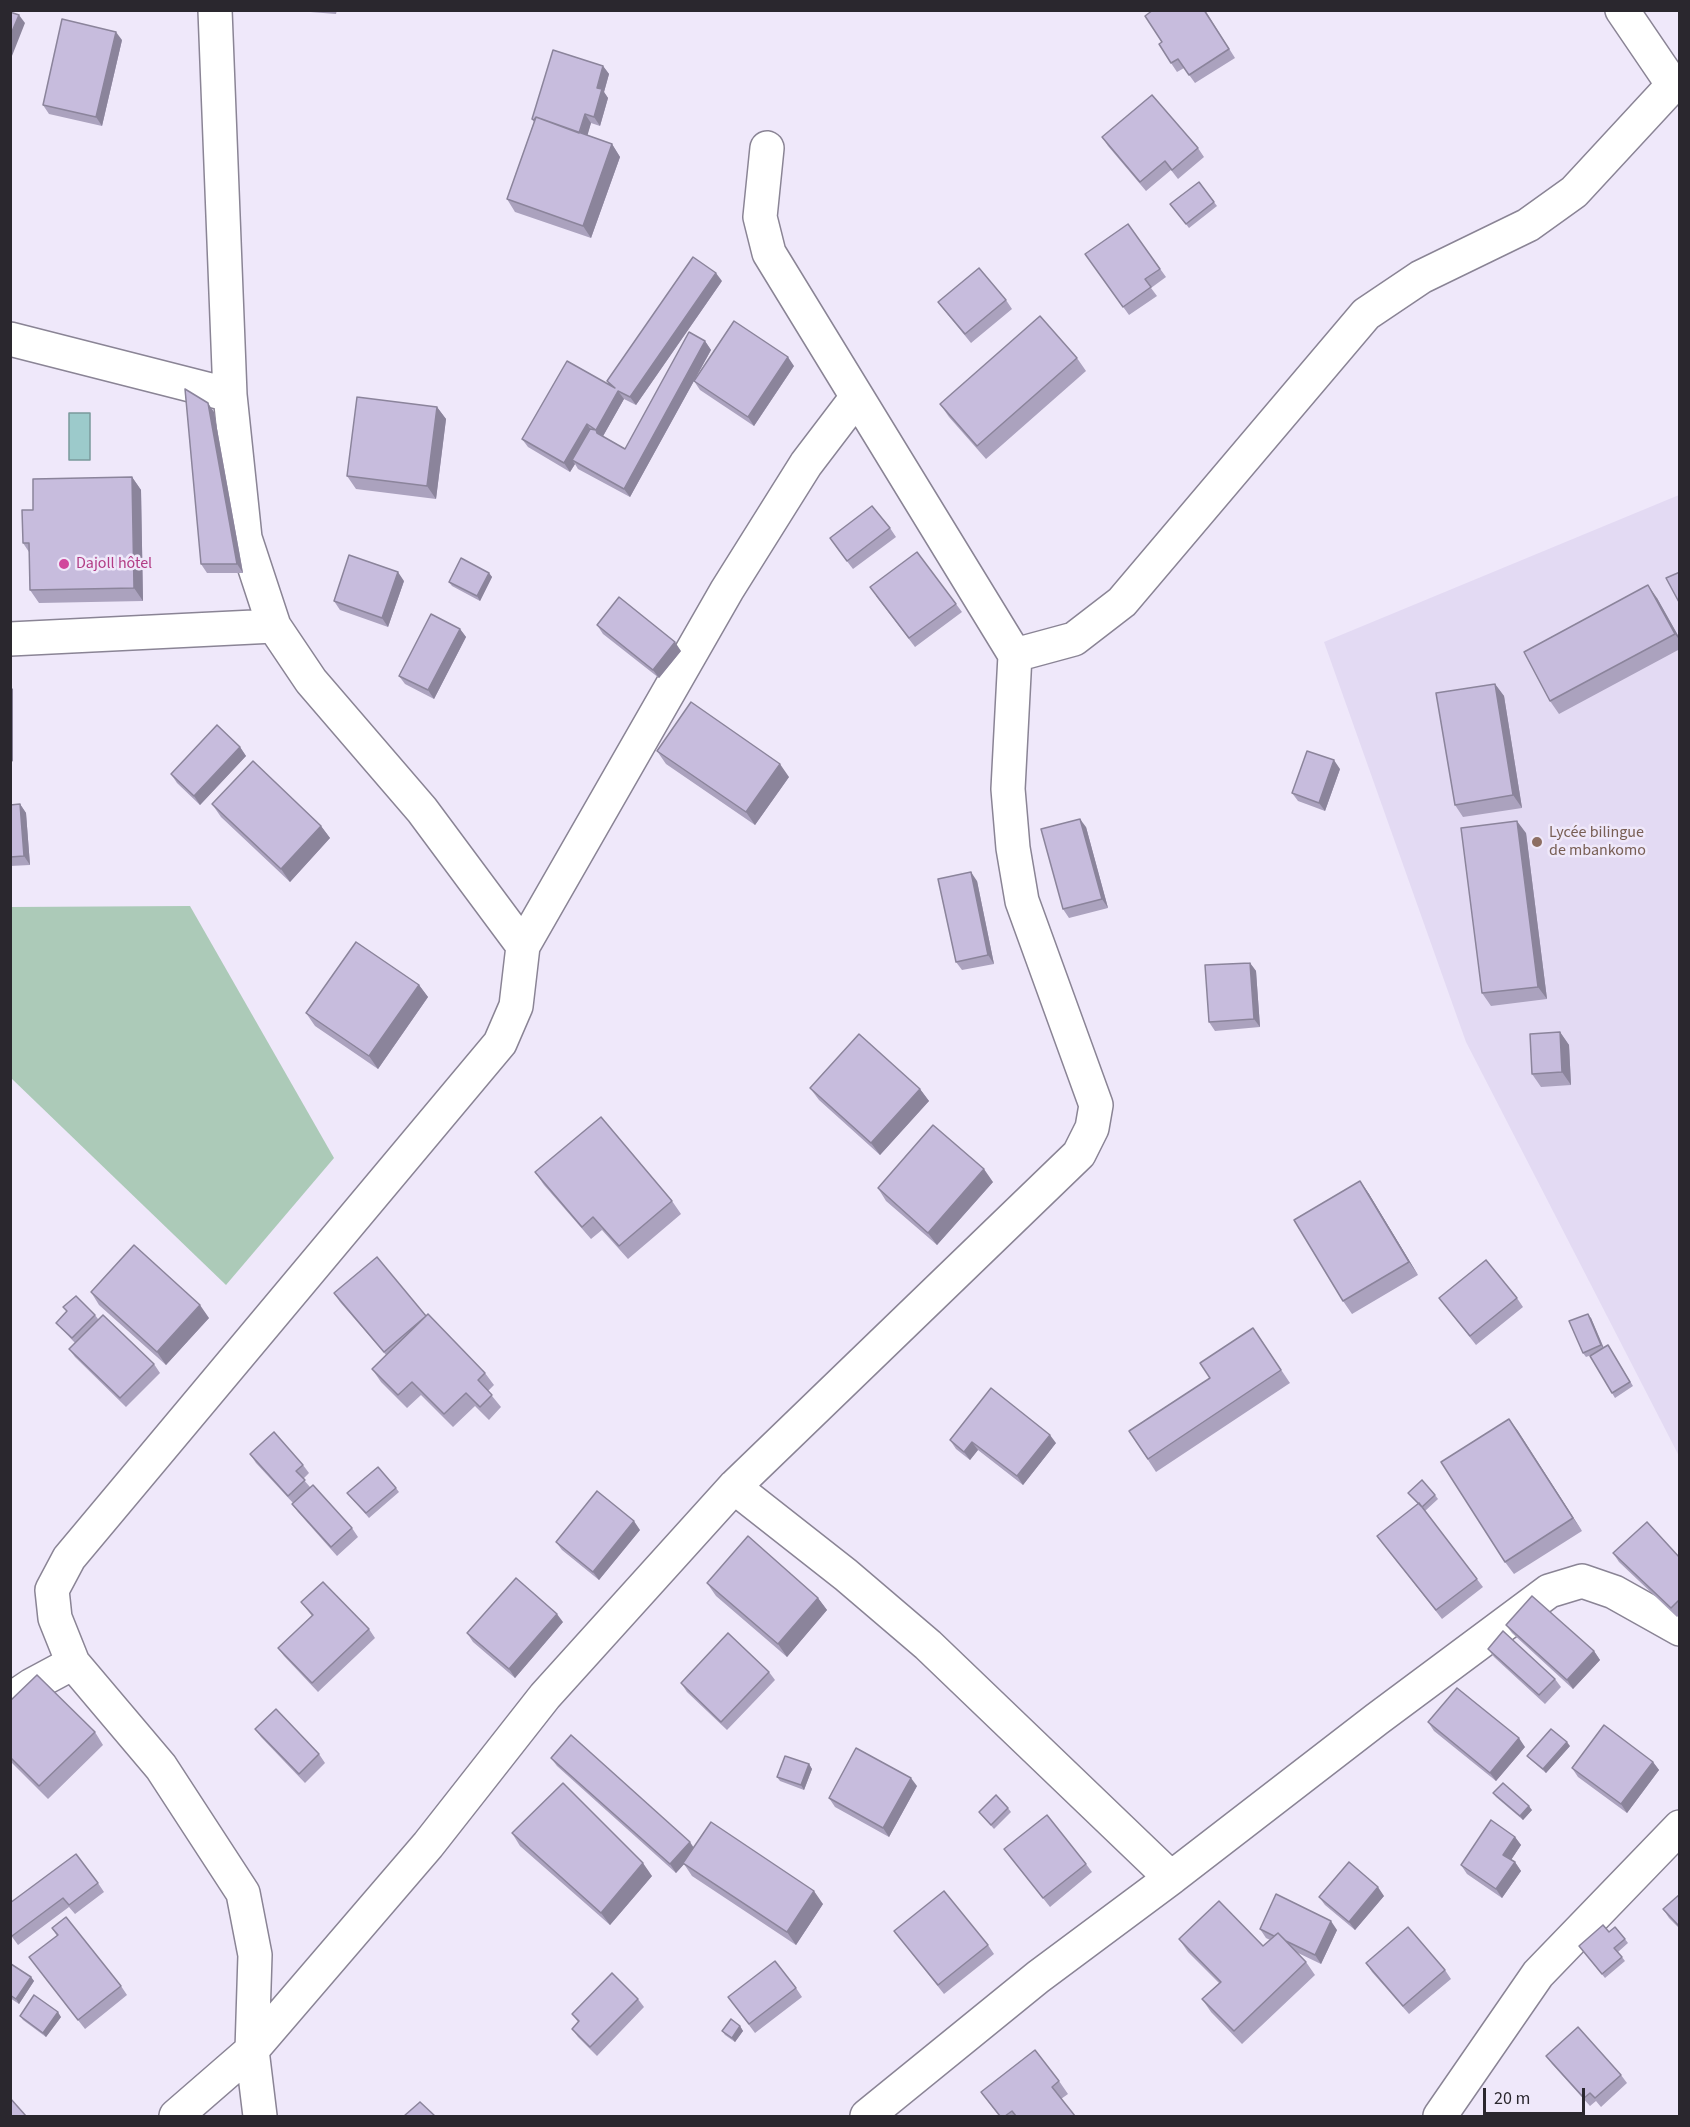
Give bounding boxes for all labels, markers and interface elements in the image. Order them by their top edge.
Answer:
place label: Dajoll hôtel [76,554,152,574]
marker: Dajoll hôtel [57,557,71,571]
place label: Lycée bilingue de mbankomo [1549,823,1646,861]
marker: Lycée bilingue de mbankomo [1530,835,1544,849]
scale bar [1486,2076,1588,2114]
text: 20 m [1494,2086,1530,2111]

